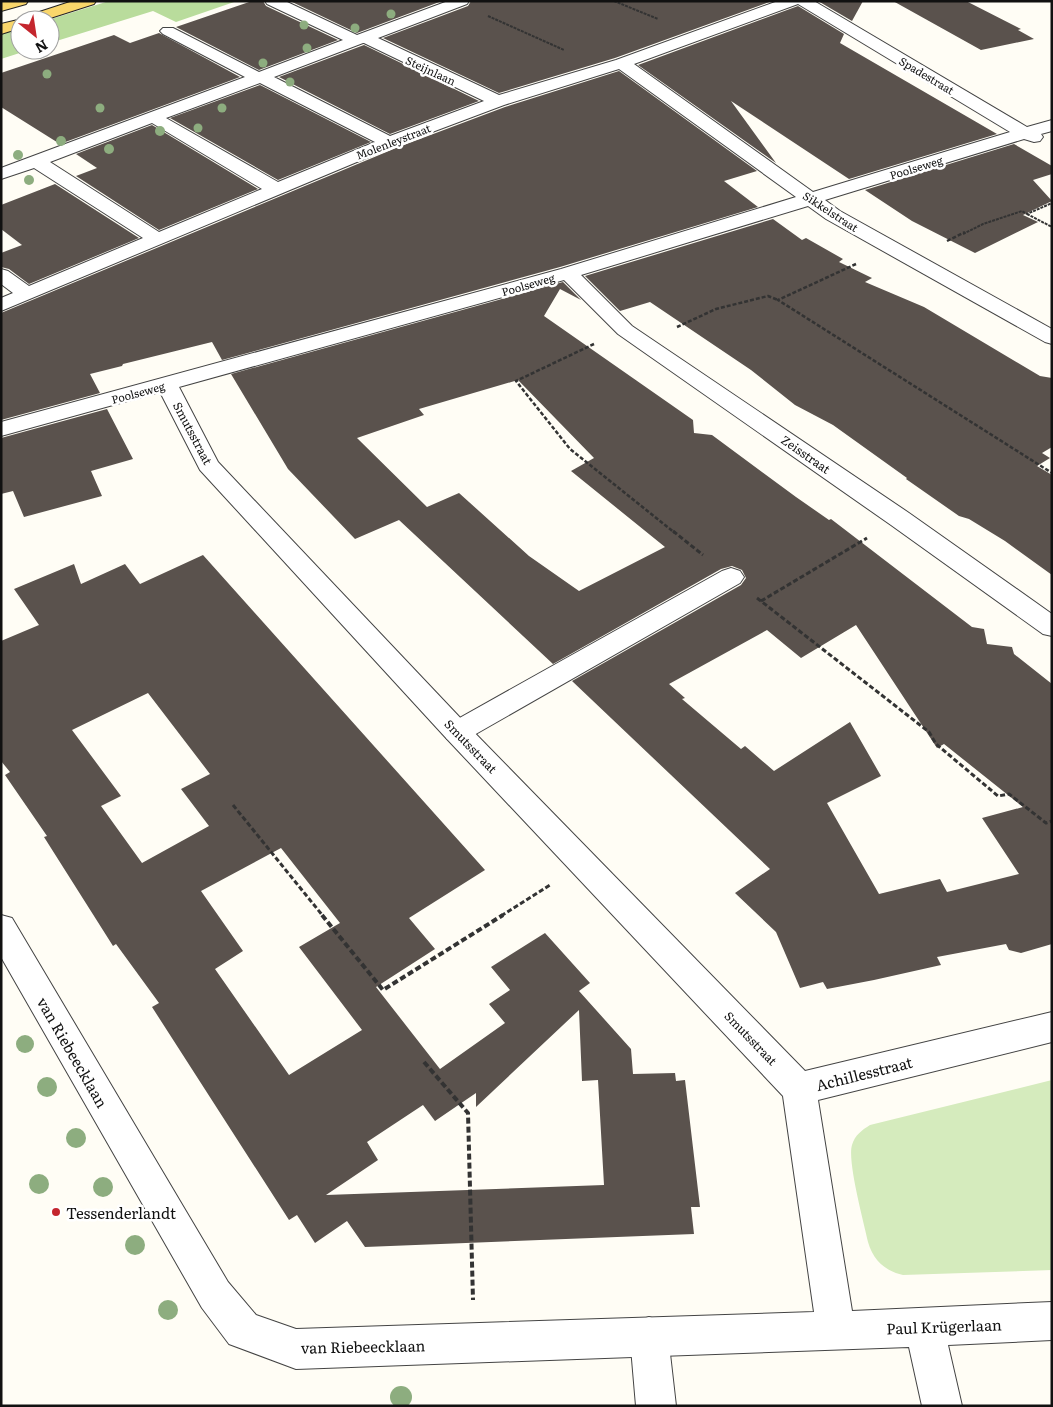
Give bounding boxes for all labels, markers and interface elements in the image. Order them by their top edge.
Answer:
north arrow [10,10,60,60]
text: N [32,36,52,59]
street label: Steijnlaan [403,51,459,89]
street label: Spadestraat [896,52,958,98]
street label: Molenleystraat [353,119,433,163]
street label: Poolseweg [887,151,945,183]
street label: Sikkelstraat [800,187,862,235]
street label: Poolseweg [499,269,557,299]
street label: Poolseweg [109,377,167,407]
street label: Smutsstraat [169,398,217,468]
street label: Zeisstraat [778,430,834,478]
street label: Smutsstraat [441,715,501,777]
street label: van Riebeecklaan [32,992,114,1112]
street label: Smutsstraat [721,1007,781,1069]
street label: Achillesstraat [813,1050,915,1096]
place label: Tessenderlandt [66,1201,176,1224]
marker: Tessenderlandt [50,1206,62,1218]
street label: Paul Krügerlaan [886,1312,1002,1340]
street label: van Riebeecklaan [300,1333,426,1359]

